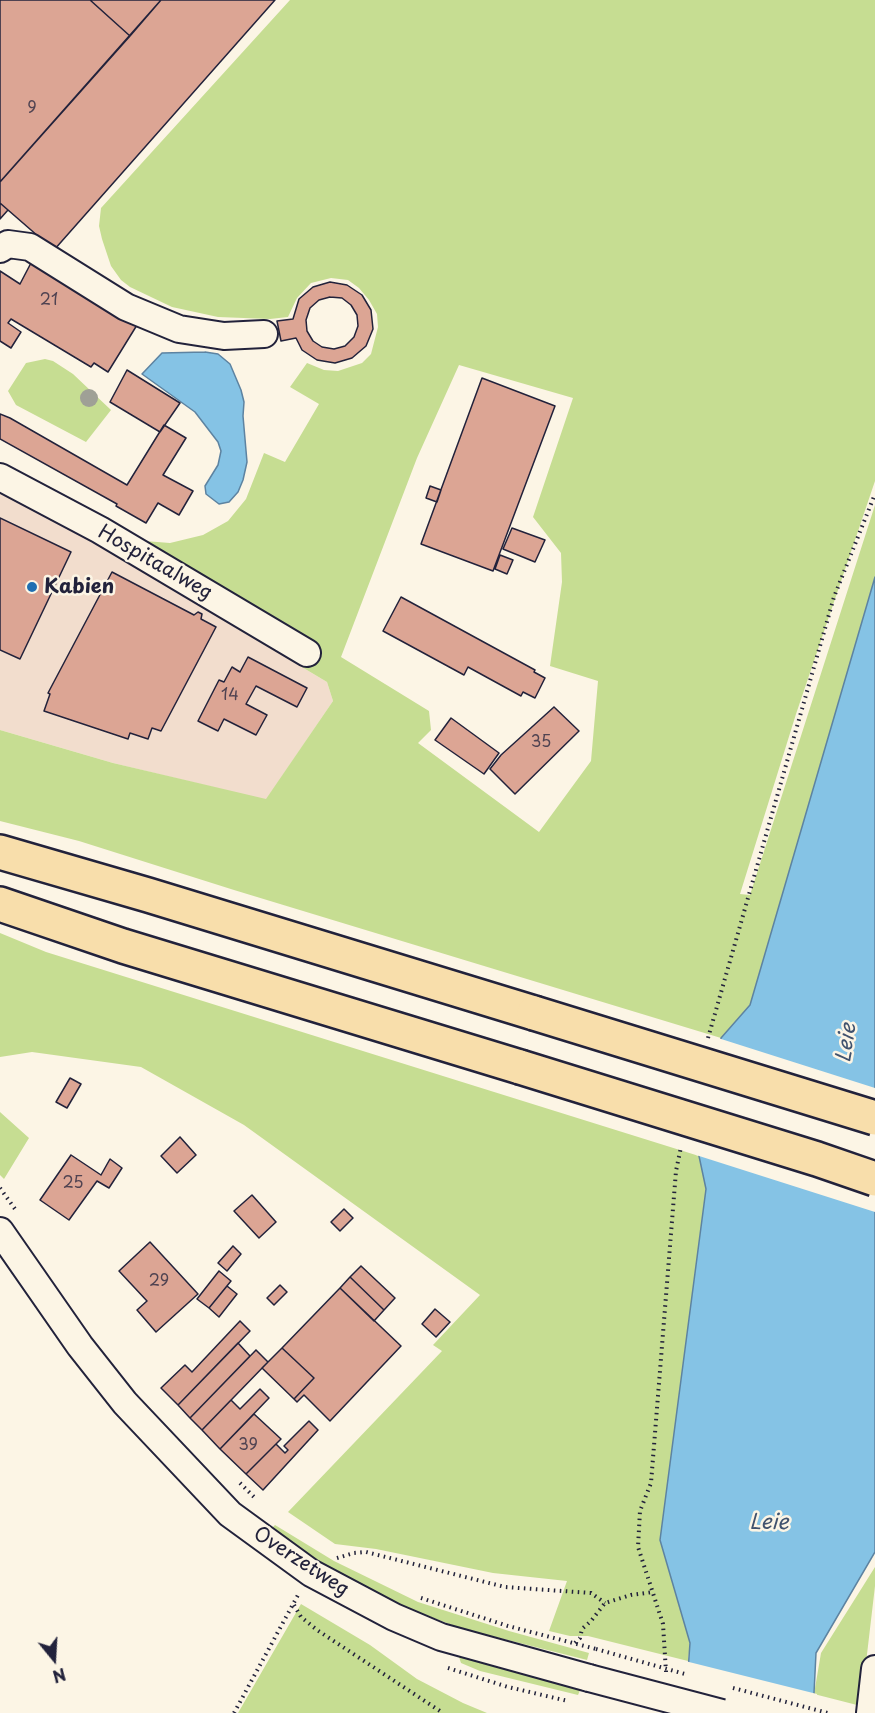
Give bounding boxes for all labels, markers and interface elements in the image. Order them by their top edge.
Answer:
house number: 9 [27,99,37,119]
house number: 21 [40,291,58,311]
street label: Hospitaalweg [93,521,217,605]
place label: Kabien [44,575,114,599]
marker: Kabien [25,580,39,594]
house number: 14 [221,686,239,706]
house number: 35 [531,733,551,753]
water label: Leie [832,1022,862,1064]
house number: 25 [62,1174,84,1194]
house number: 29 [149,1272,169,1292]
house number: 39 [238,1436,258,1456]
water label: Leie [749,1510,789,1536]
street label: Overzetweg [248,1522,354,1602]
north arrow [24,1629,84,1689]
text: N [50,1663,69,1689]

